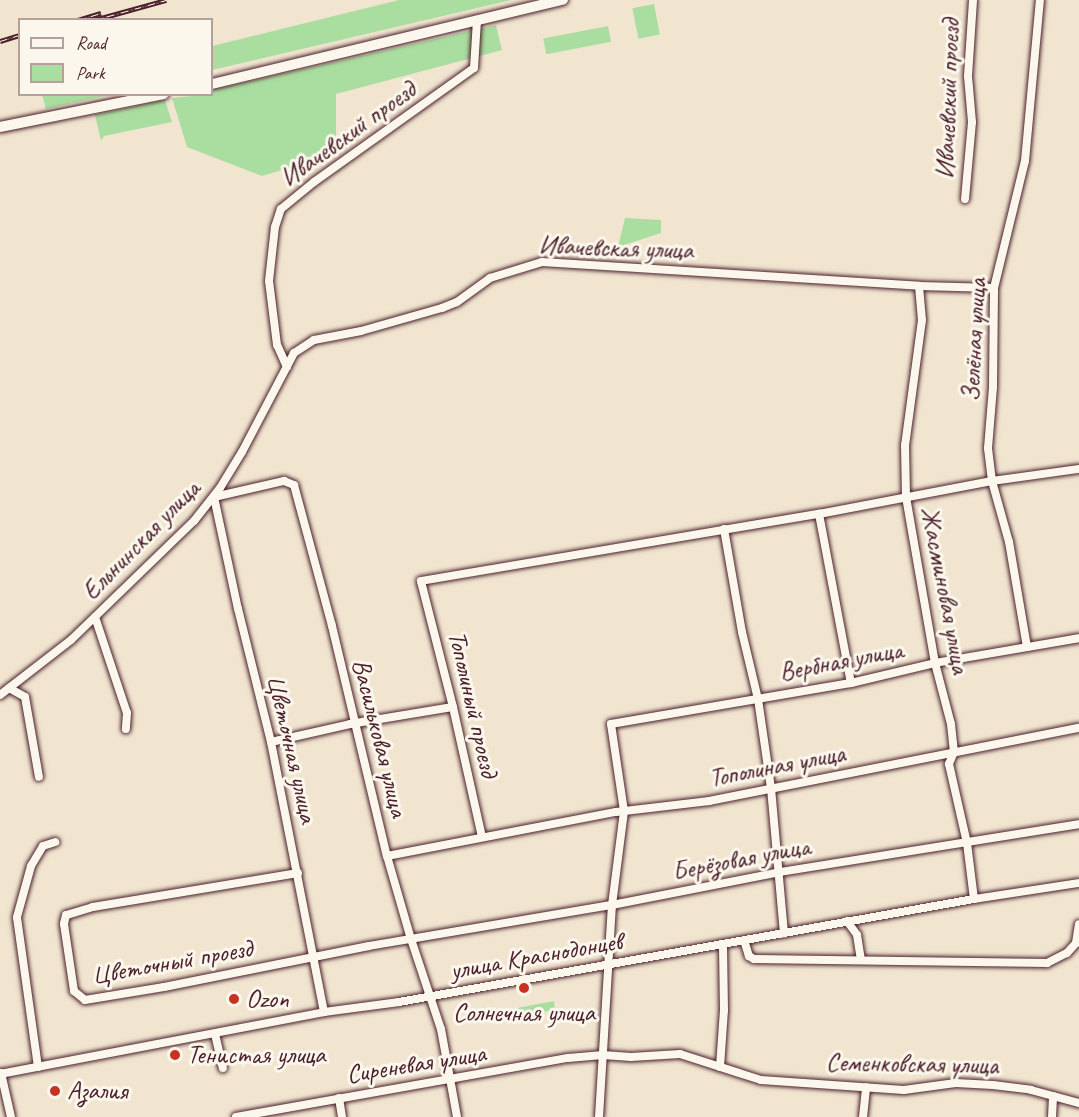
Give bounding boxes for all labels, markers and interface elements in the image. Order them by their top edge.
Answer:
legend [18,18,213,96]
street label: Ивачевский проезд [930,18,966,180]
text: Road [76,32,106,54]
text: Park [76,62,105,84]
street label: Ивачевский проезд [274,74,422,194]
street label: Ивачевская улица [537,230,695,266]
street label: Зелёная улица [955,276,993,404]
street label: Ельнинская улица [76,473,206,607]
street label: Жасминовая улица [913,502,977,678]
street label: Тополиный проезд [441,628,505,780]
street label: Вербная улица [777,634,905,688]
street label: Васильковая улица [345,655,415,821]
street label: Цветочная улица [260,671,324,827]
street label: Тополиная улица [705,737,849,795]
street label: Берёзовая улица [670,830,812,888]
street label: улица Краснодонцев [447,925,625,987]
street label: Цветочный проезд [89,933,255,991]
marker: Солнечная улица [517,981,531,995]
place label: Ozon [246,983,289,1015]
marker: Ozon [227,992,241,1006]
place label: Солнечная улица [452,997,596,1029]
street label: Сиреневая улица [343,1037,489,1091]
place label: Тенистая улица [187,1039,327,1071]
street label: Семенковская улица [825,1047,999,1081]
marker: Тенистая улица [168,1048,182,1062]
place label: Азалия [67,1075,127,1107]
marker: Азалия [48,1084,62,1098]

